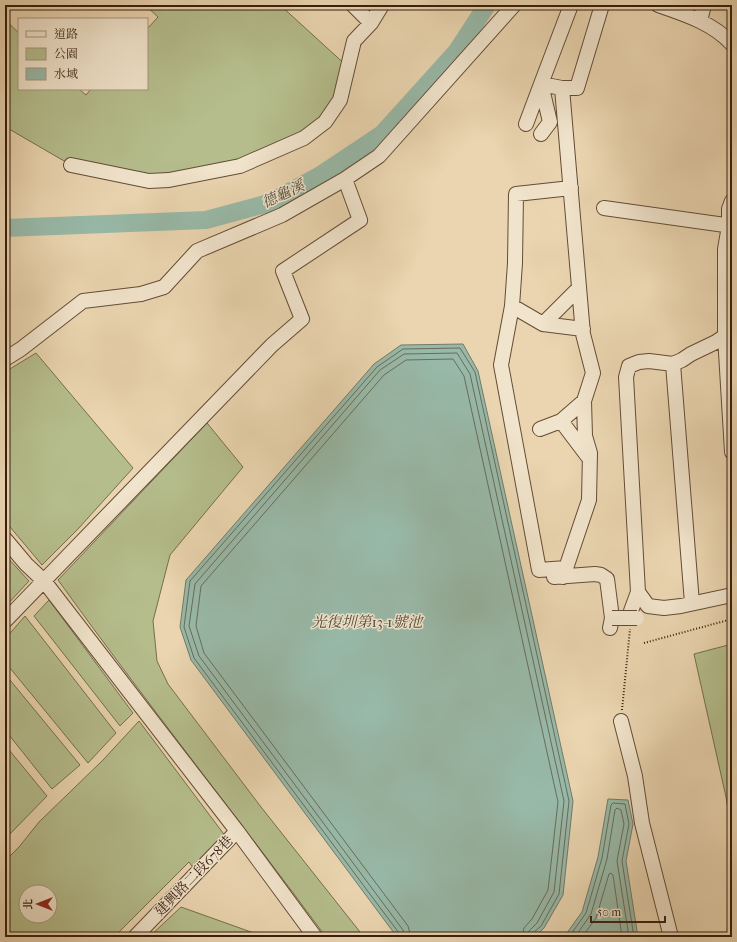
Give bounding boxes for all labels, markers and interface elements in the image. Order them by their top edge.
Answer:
legend [18,18,148,90]
text: 道路 [54,27,78,41]
text: 公園 [54,47,78,61]
text: 水域 [54,67,78,81]
water label: 德龜溪 [259,175,309,212]
water label: 光復圳第13-1號池 [311,613,425,631]
street label: 建興路二段678巷 [151,832,237,920]
north arrow [18,884,58,924]
scale bar [591,898,665,924]
text: 北 [22,899,35,910]
text: 50 m [597,905,621,919]

